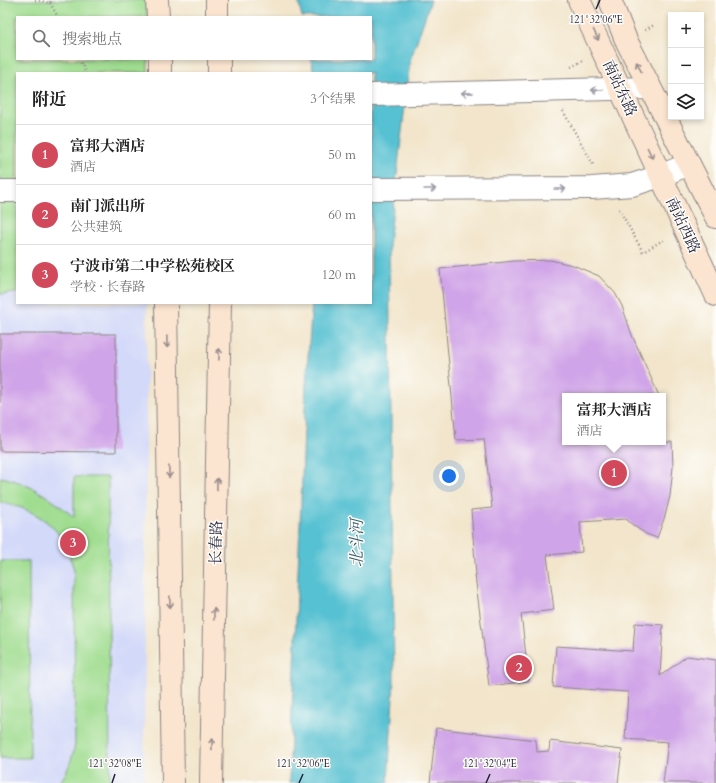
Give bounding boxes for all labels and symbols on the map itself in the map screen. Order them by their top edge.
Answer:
text: 121°32'06"E [569,13,623,27]
one-way arrow [593,29,600,41]
street label: 南站东路 [598,57,642,119]
one-way arrow [635,61,643,73]
one-way arrow [591,86,604,94]
one-way arrow [461,89,474,97]
one-way arrow [647,147,654,159]
one-way arrow [423,185,436,193]
one-way arrow [553,185,566,192]
street label: 南站西路 [661,194,705,256]
one-way arrow [163,335,171,348]
one-way arrow [216,348,223,361]
pin: 1 [601,458,627,488]
one-way arrow [165,465,172,478]
your location [439,466,459,486]
one-way arrow [213,478,221,491]
water label: 北斗河 [346,516,368,567]
street label: 长春路 [206,520,226,566]
pin: 3 [60,528,86,558]
one-way arrow [166,595,174,608]
one-way arrow [210,608,218,621]
pin: 2 [506,653,532,683]
one-way arrow [208,738,216,751]
text: 121°32'08"E [88,757,142,771]
text: 121°32'06"E [276,757,330,771]
text: 121°32'04"E [463,757,517,771]

